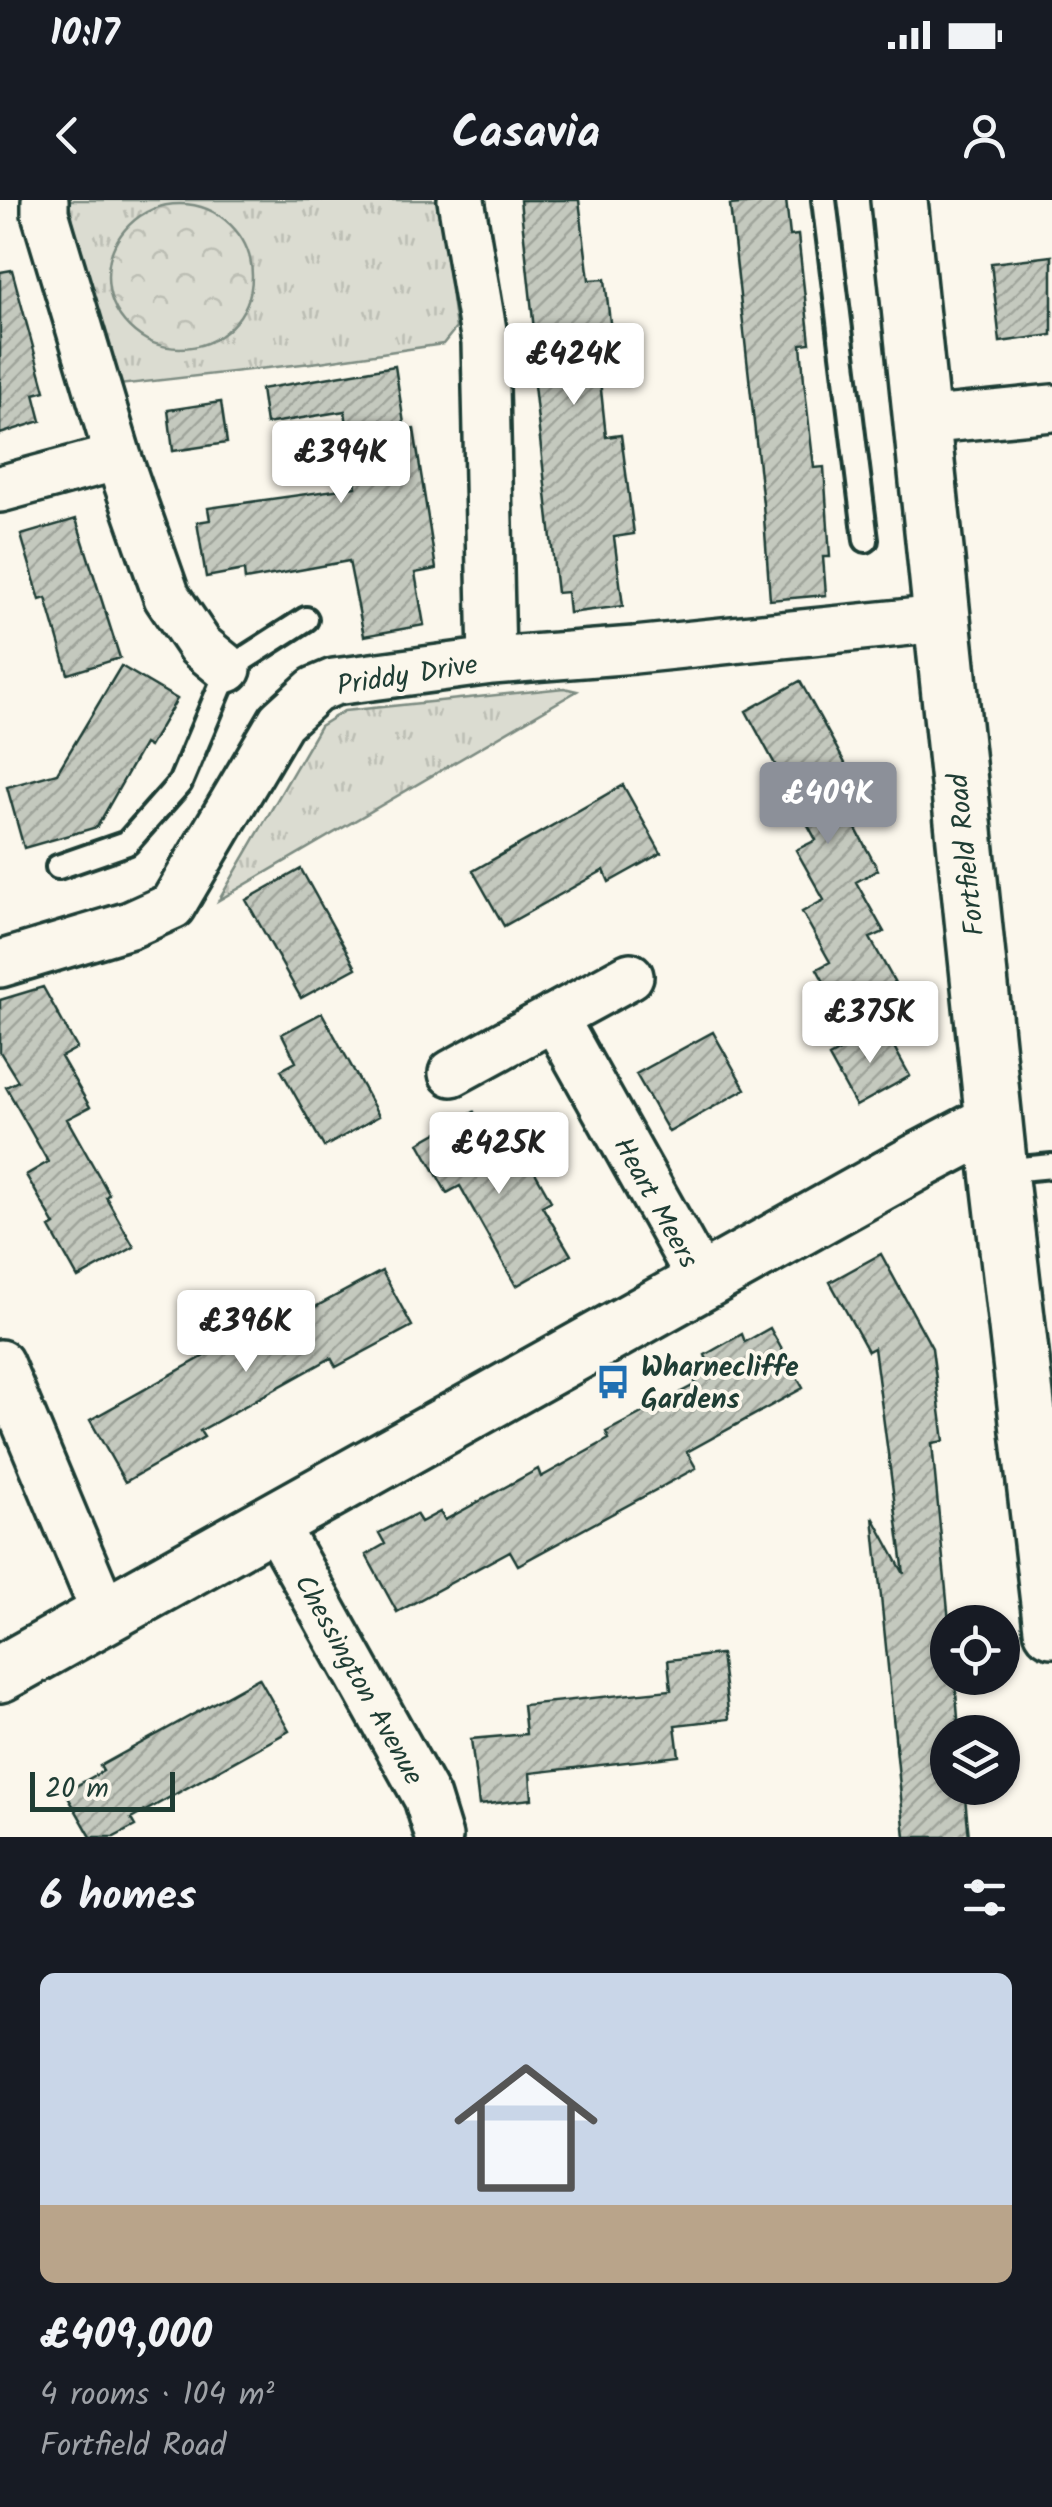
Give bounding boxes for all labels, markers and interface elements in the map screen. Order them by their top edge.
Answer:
text: 10:17 [50,5,120,65]
text: Casavia [452,99,600,171]
icon: back [40,108,95,163]
icon: person [957,108,1012,163]
pin: £424K [504,323,644,408]
text: £424K [526,330,622,381]
pin: £394K [271,421,411,506]
text: £394K [294,428,388,479]
street label: Priddy Drive [334,643,481,710]
pin: £409K [758,762,898,847]
text: £409K [782,769,874,820]
street label: Fortfield Road [936,770,998,938]
pin: £375K [800,981,940,1066]
text: £375K [824,988,916,1039]
pin: £425K [429,1112,569,1197]
text: £425K [452,1119,546,1170]
street label: Heart Meers [600,1129,710,1277]
pin: £396K [176,1290,316,1375]
text: £396K [199,1297,293,1348]
place label: Wharnecliffe Gardens [641,1346,799,1423]
bus stop icon: Wharnecliffe Gardens [594,1363,632,1401]
street label: Chessington Avenue [281,1566,435,1794]
map controls [930,1605,1020,1805]
button: locate [930,1605,1020,1695]
button: layers [930,1715,1020,1805]
scale bar [30,1767,175,1812]
text: 20 m [45,1767,109,1812]
text: 6 homes [40,1864,196,1931]
icon: filters [957,1870,1012,1925]
icon: home [436,2038,616,2218]
text: £409,000 [40,2303,212,2370]
text: 4 rooms · 104 m² [40,2370,274,2421]
text: Fortfield Road [40,2421,226,2472]

